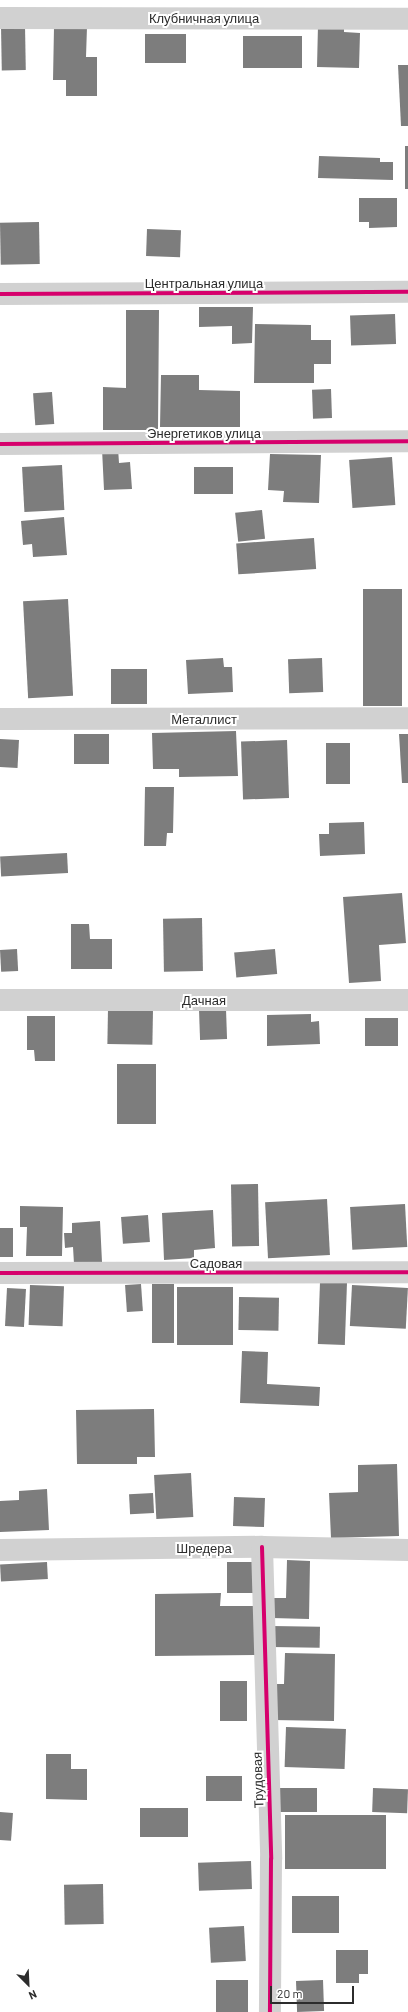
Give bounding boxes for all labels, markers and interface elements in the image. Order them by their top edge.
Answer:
street label: Клубничная улица [149,10,259,26]
street label: Центральная улица [145,275,263,291]
street label: Энергетиков улица [147,425,261,441]
street label: Металлист [171,711,237,727]
street label: Дачная [182,992,226,1008]
street label: Садовая [190,1255,242,1271]
street label: Шредера [176,1540,232,1556]
street label: Трудовая [249,1752,267,1808]
north arrow [8,1964,48,2004]
scale bar [272,1978,356,2004]
text: 20 m [277,1986,303,2000]
text: N [27,1988,39,2003]

